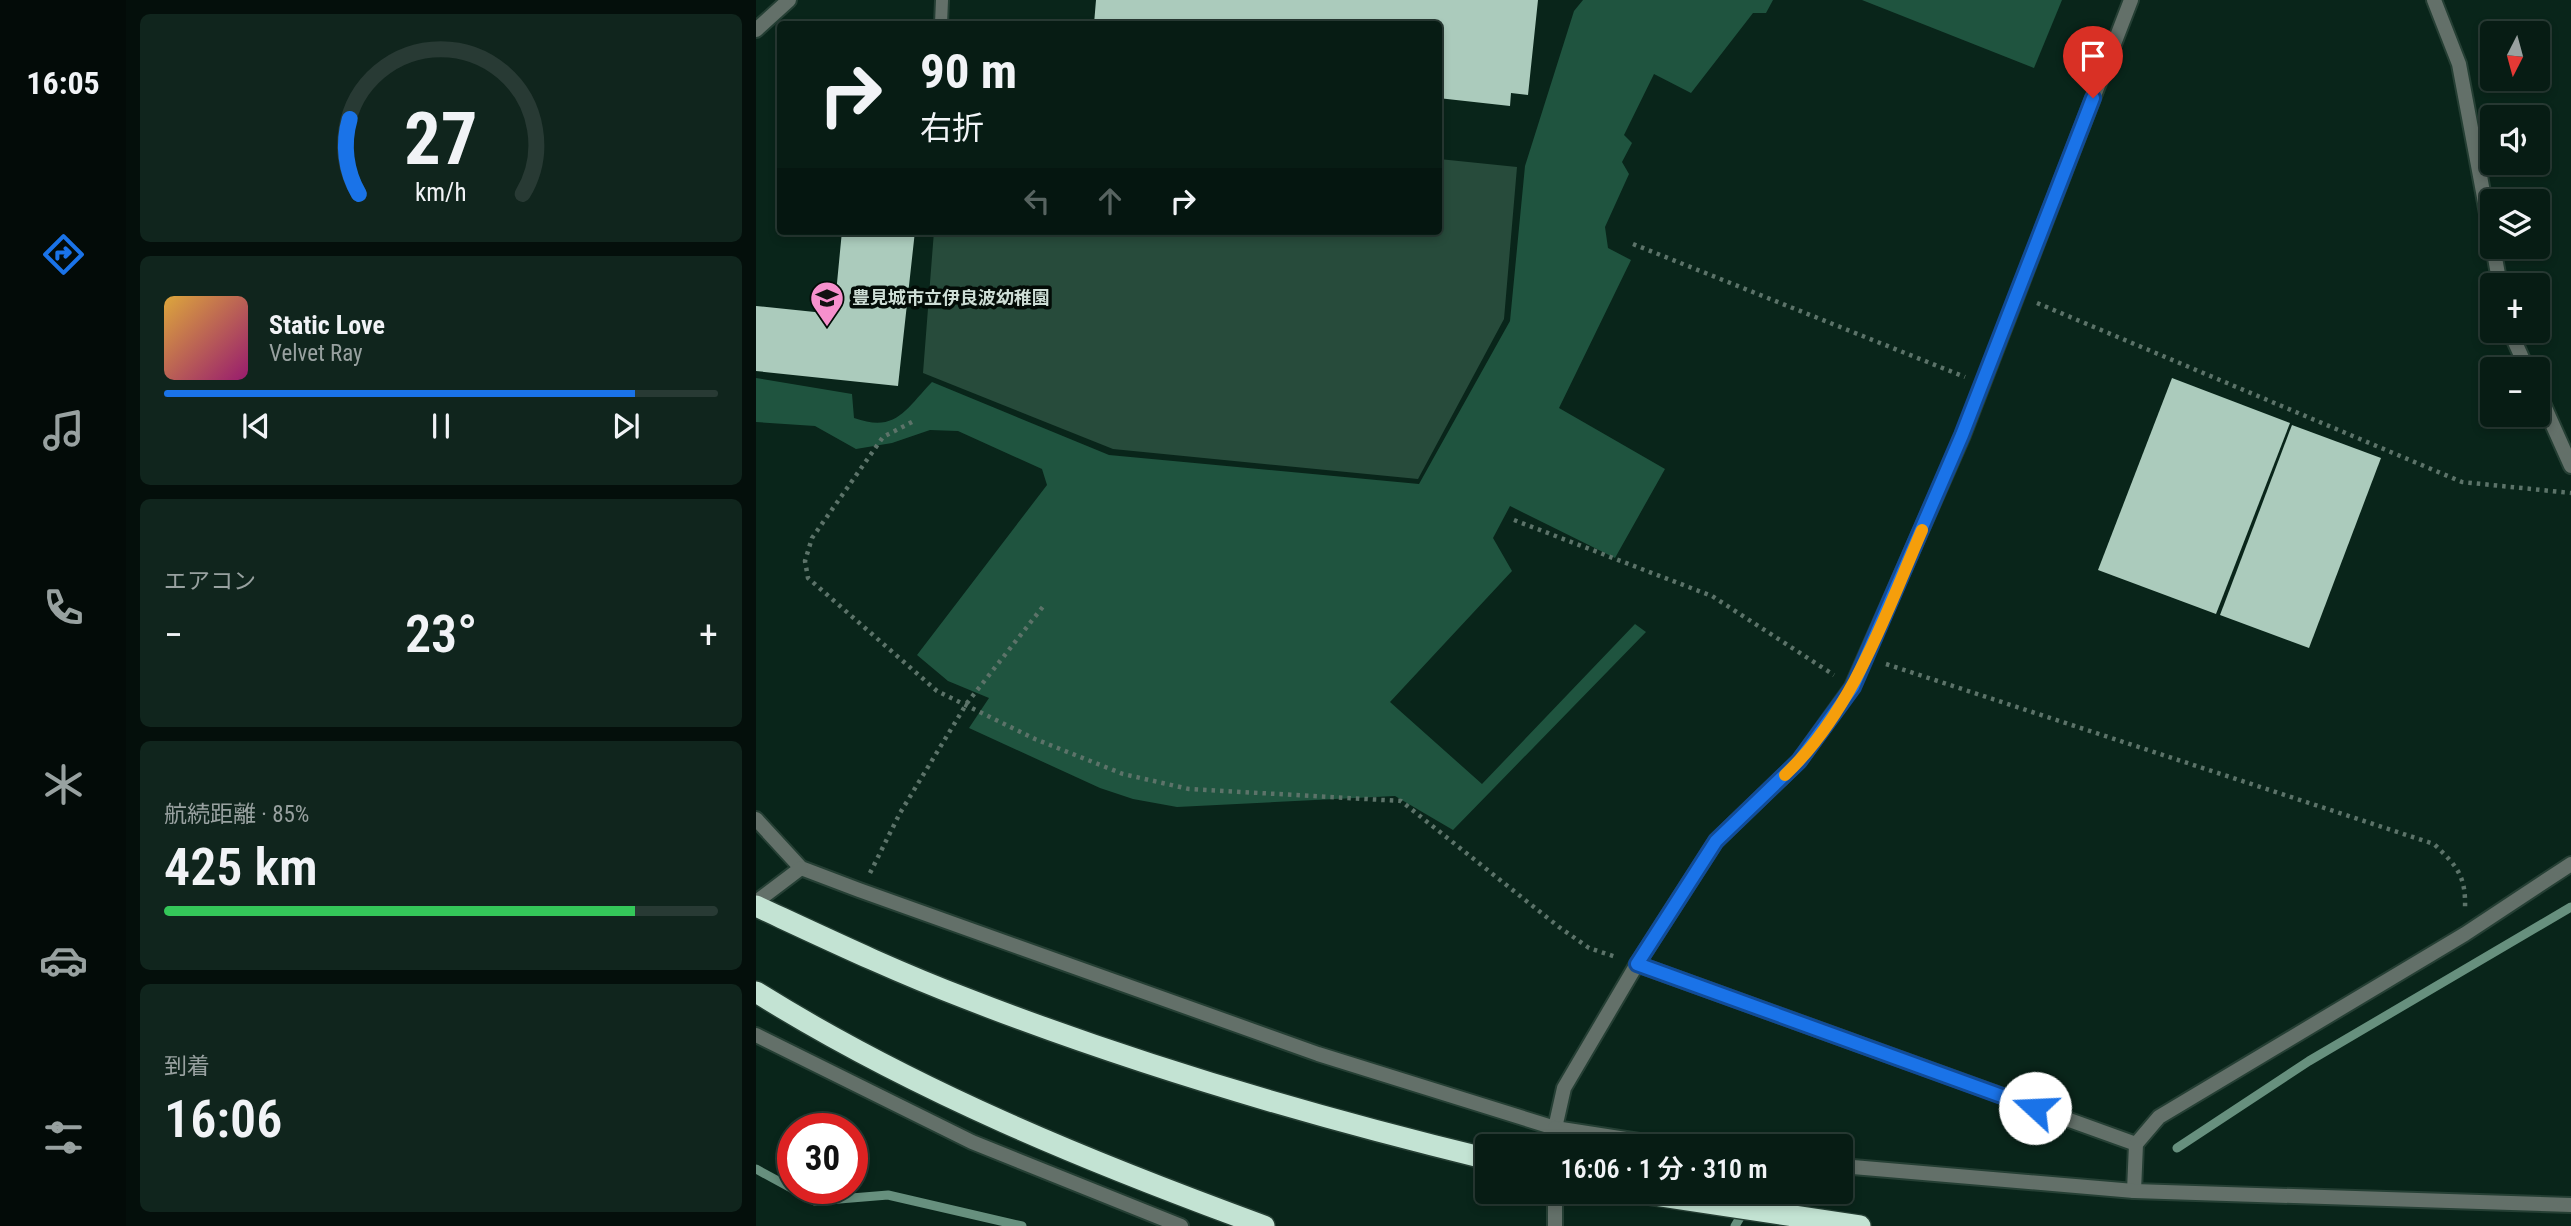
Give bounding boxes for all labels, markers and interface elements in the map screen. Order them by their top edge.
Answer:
north arrow [2480,21,2550,91]
map controls [2480,21,2550,427]
pin [2063,26,2123,98]
icon: arrive [2074,37,2112,75]
text: 90 m [920,43,1017,100]
icon: right [805,49,896,140]
text: 16:05 [26,64,100,102]
text: 27 [404,97,478,183]
button: sound [2480,105,2550,175]
text: 右折 [920,109,984,147]
text: km/h [415,178,467,207]
icon: left [1018,182,1056,220]
icon: ahead [1091,182,1129,220]
icon: right [1164,182,1202,220]
button: layers [2480,189,2550,259]
icon: directions [39,230,88,279]
button: + [2480,273,2550,343]
school or university icon: 豊見城市立伊良波幼稚園 [808,279,846,328]
place label: 豊見城市立伊良波幼稚園 [852,287,1050,308]
text: Static Love [269,310,385,340]
text: Velvet Ray [269,340,363,367]
button: − [2480,357,2550,427]
icon: music [39,406,88,455]
icon: previous [237,407,275,445]
icon: pause [422,407,460,445]
icon: next [607,407,645,445]
text: エアコン [164,568,256,595]
icon: phone [39,583,88,632]
text: 23° [405,604,477,665]
text: − [164,613,183,657]
text: + [699,613,718,657]
icon: climate [39,760,88,809]
text: 航続距離 · 85% [164,801,309,828]
text: 425 km [164,837,318,898]
icon: car [39,936,88,985]
text: 到着 [164,1053,210,1080]
position arrow [1998,1071,2072,1145]
text: 16:06 [164,1089,282,1150]
icon: filters [39,1113,88,1162]
speed limit sign: 30 [777,1113,868,1204]
text: 16:06 · 1 分 · 310 m [1560,1154,1768,1184]

